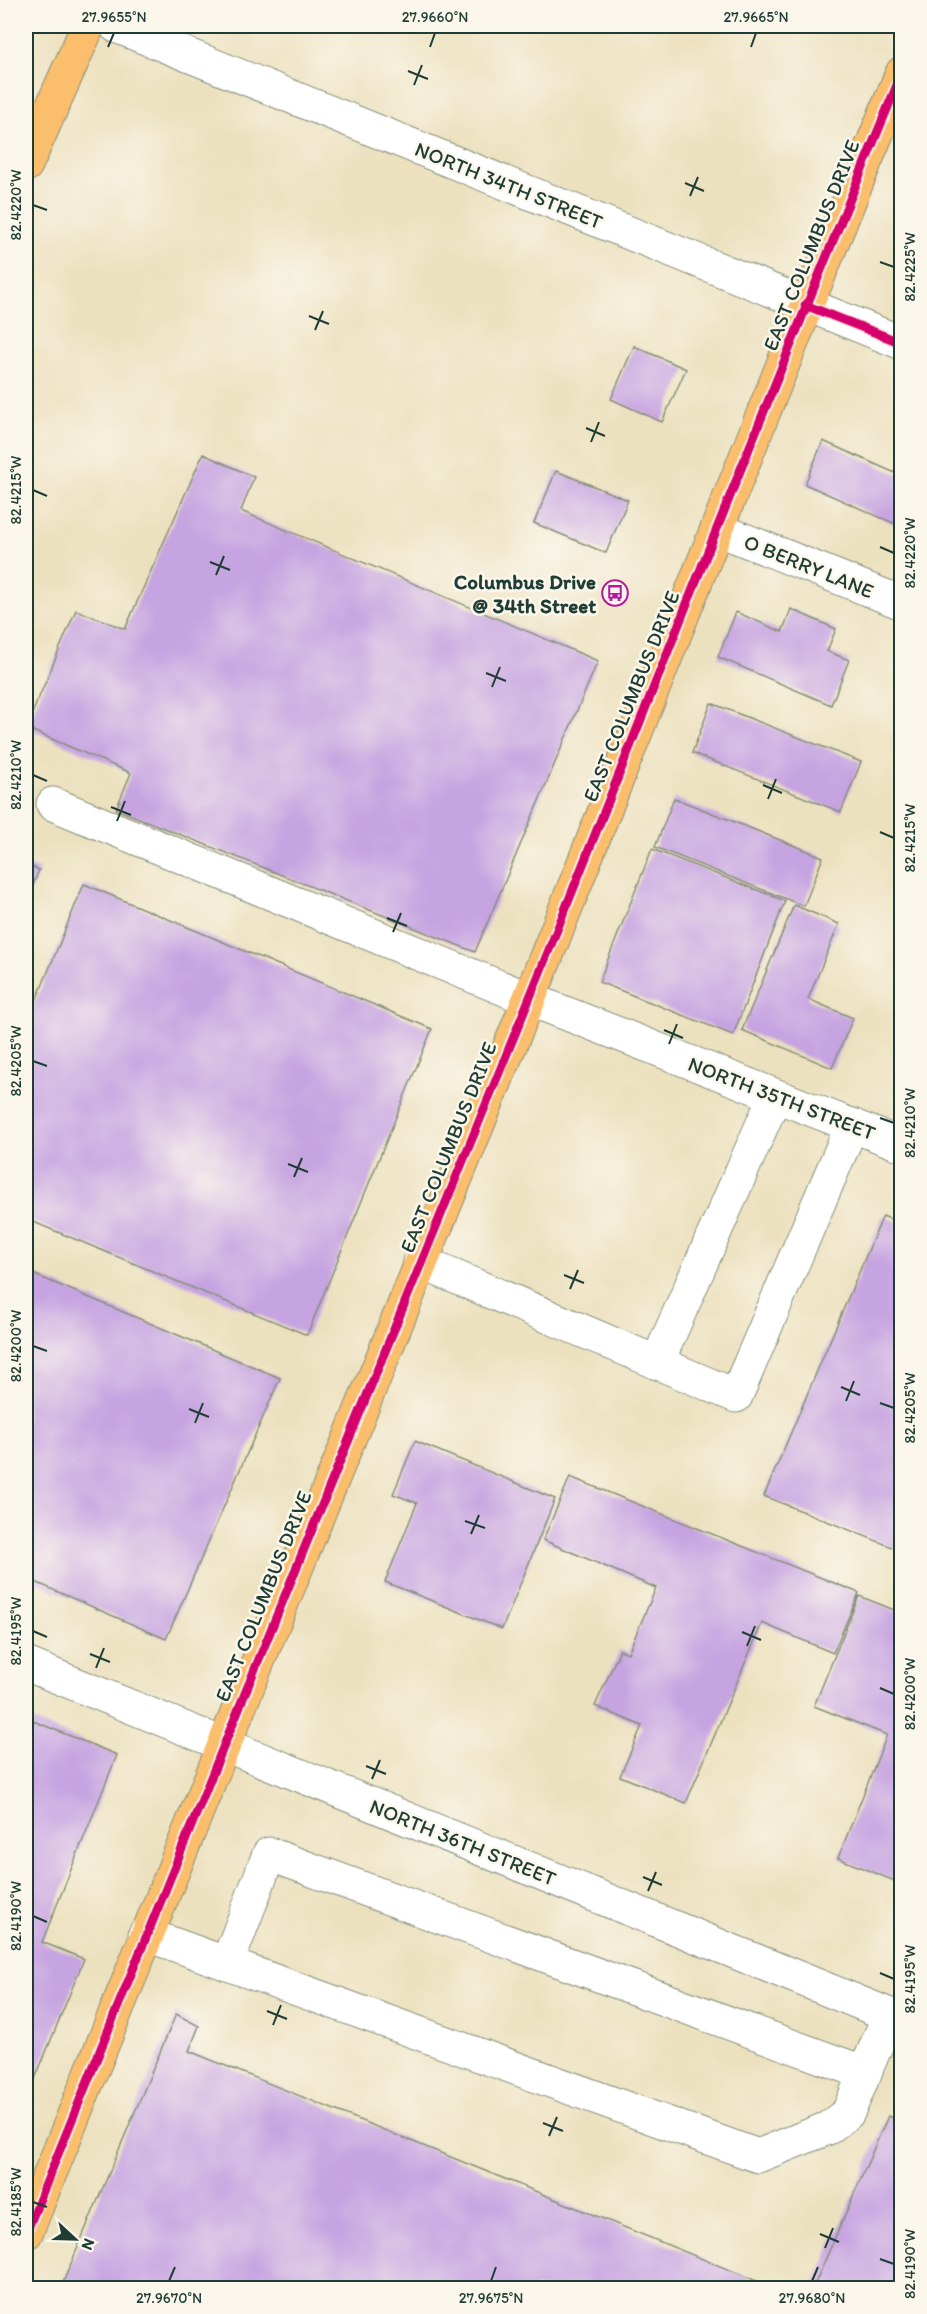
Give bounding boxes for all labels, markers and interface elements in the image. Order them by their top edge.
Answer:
text: 27.9655°N [81,8,147,26]
text: 27.9660°N [402,8,468,26]
text: 27.9665°N [723,8,789,26]
street label: NORTH 34TH STREET [411,136,607,234]
street label: EAST COLUMBUS DRIVE [757,136,865,354]
text: 82.4220°W [7,169,25,241]
text: 82.4225°W [901,232,919,302]
text: 82.4215°W [7,455,25,524]
text: 82.4220°W [901,517,919,589]
street label: O BERRY LANE [740,529,878,603]
place label: Columbus Drive @ 34th Street [454,569,596,618]
bus stop icon: Columbus Drive @ 34th Street [600,578,630,608]
street label: EAST COLUMBUS DRIVE [577,587,685,805]
text: 82.4210°W [7,740,25,810]
text: 82.4215°W [901,803,919,872]
text: 82.4205°W [7,1025,25,1097]
street label: EAST COLUMBUS DRIVE [394,1038,502,1256]
street label: NORTH 35TH STREET [685,1051,879,1145]
text: 82.4210°W [901,1088,919,1158]
text: 82.4200°W [7,1310,25,1382]
text: 82.4205°W [901,1372,919,1444]
street label: EAST COLUMBUS DRIVE [209,1487,317,1705]
text: 82.4195°W [7,1596,25,1665]
text: 82.4200°W [901,1658,919,1730]
street label: NORTH 36TH STREET [366,1793,560,1891]
text: 82.4190°W [7,1881,25,1951]
text: 82.4195°W [901,1944,919,2013]
text: 82.4185°W [7,2167,25,2237]
north arrow [45,2209,105,2269]
text: 82.4190°W [901,2229,919,2299]
text: N [78,2236,99,2253]
text: 27.9670°N [136,2289,202,2307]
text: 27.9675°N [459,2289,523,2307]
text: 27.9680°N [779,2289,845,2307]

